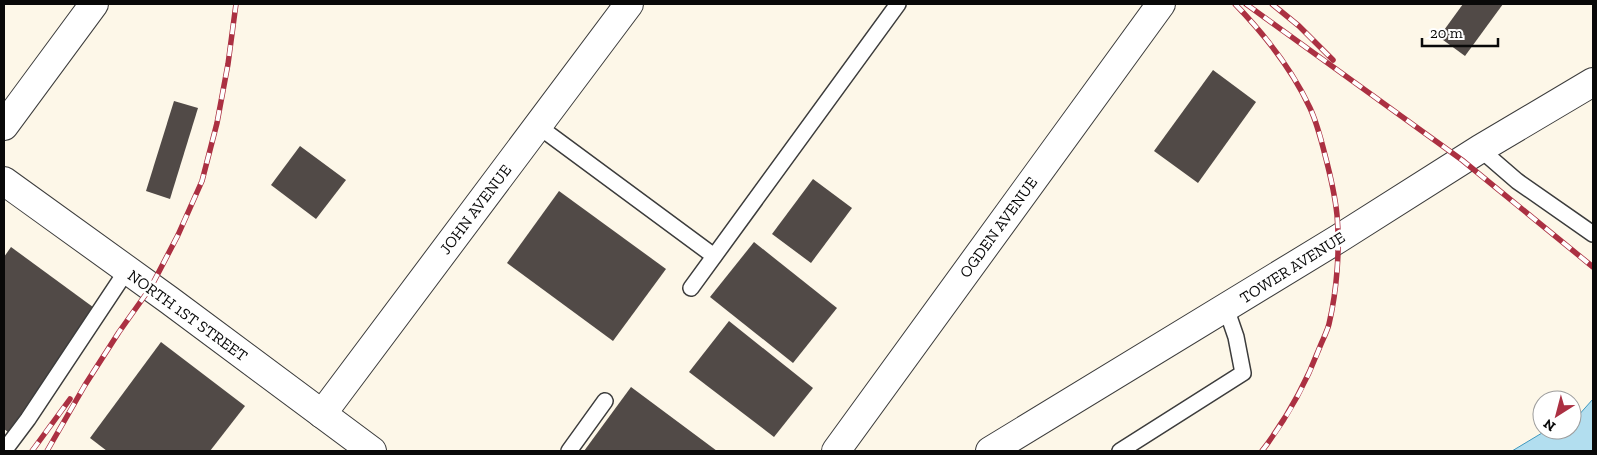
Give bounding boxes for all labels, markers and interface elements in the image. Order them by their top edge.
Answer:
scale bar [1422,15,1498,47]
text: 20 m [1430,24,1463,42]
street label: JOHN AVENUE [435,161,515,258]
street label: OGDEN AVENUE [955,173,1041,281]
street label: TOWER AVENUE [1236,227,1348,307]
street label: NORTH 1ST STREET [124,266,251,365]
north arrow [1532,390,1582,440]
text: N [1540,415,1559,435]

